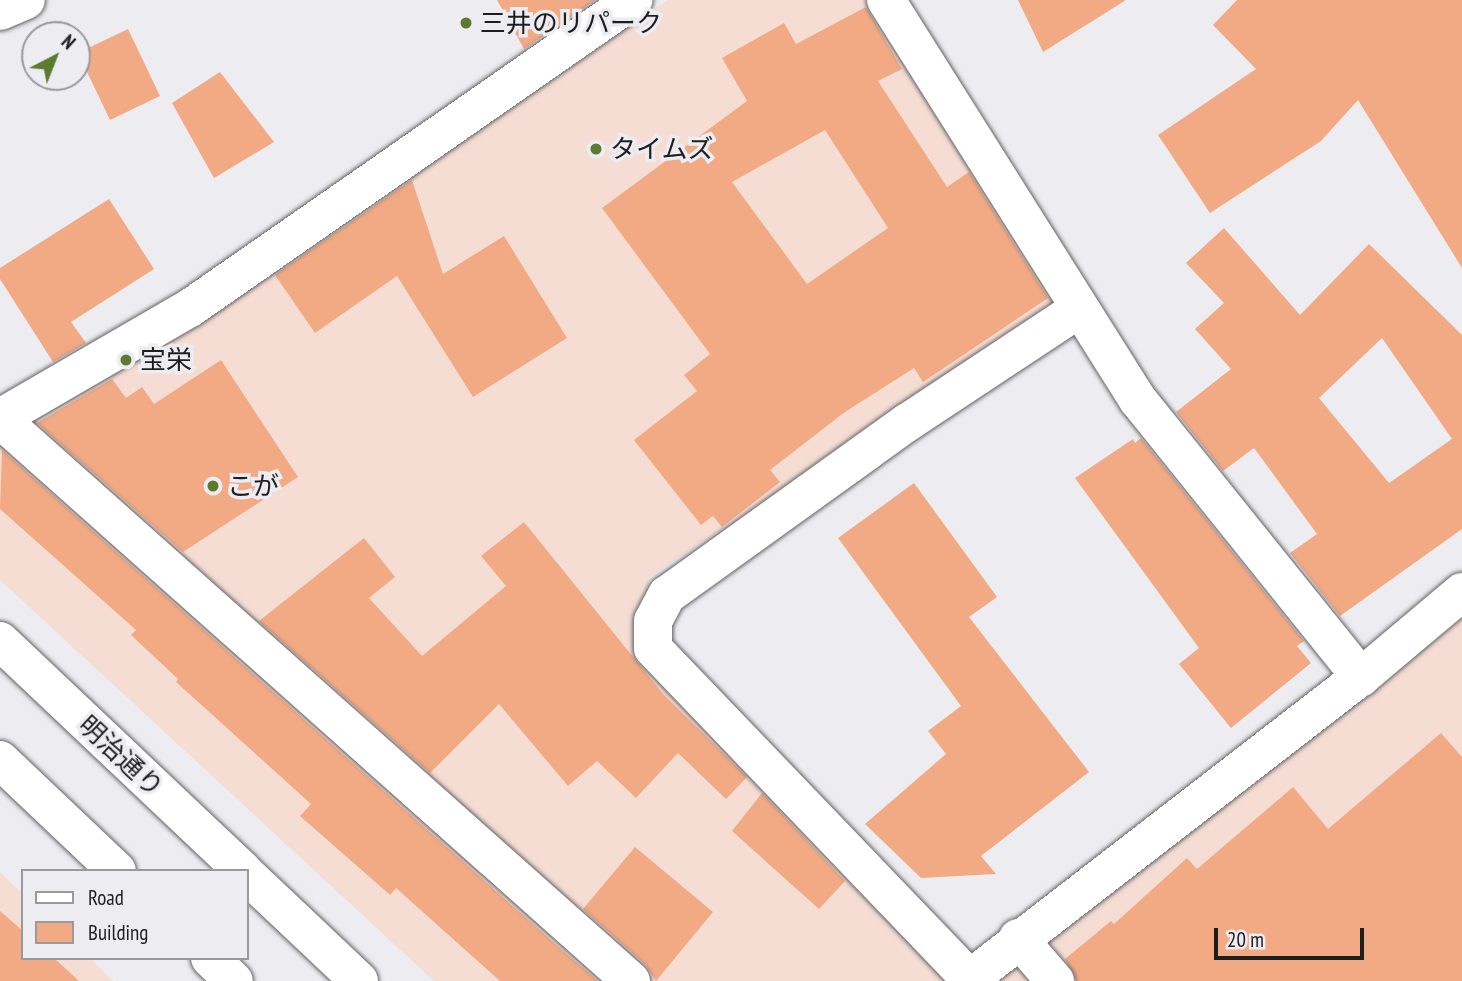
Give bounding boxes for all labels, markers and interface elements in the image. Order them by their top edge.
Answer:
place label: 三井のリパーク [480,7,662,39]
marker: 三井のリパーク [458,15,474,31]
north arrow [21,21,91,91]
text: N [57,30,81,54]
place label: タイムズ [610,133,714,165]
marker: タイムズ [588,141,604,157]
place label: 宝栄 [140,344,192,376]
marker: 宝栄 [118,352,134,368]
place label: こが [227,470,279,502]
marker: こが [205,478,221,494]
street label: 明治通り [72,709,170,803]
legend [21,869,248,960]
text: Road [88,884,124,911]
scale bar [1217,914,1368,958]
text: Building [88,919,148,946]
text: 20 m [1227,926,1264,953]

